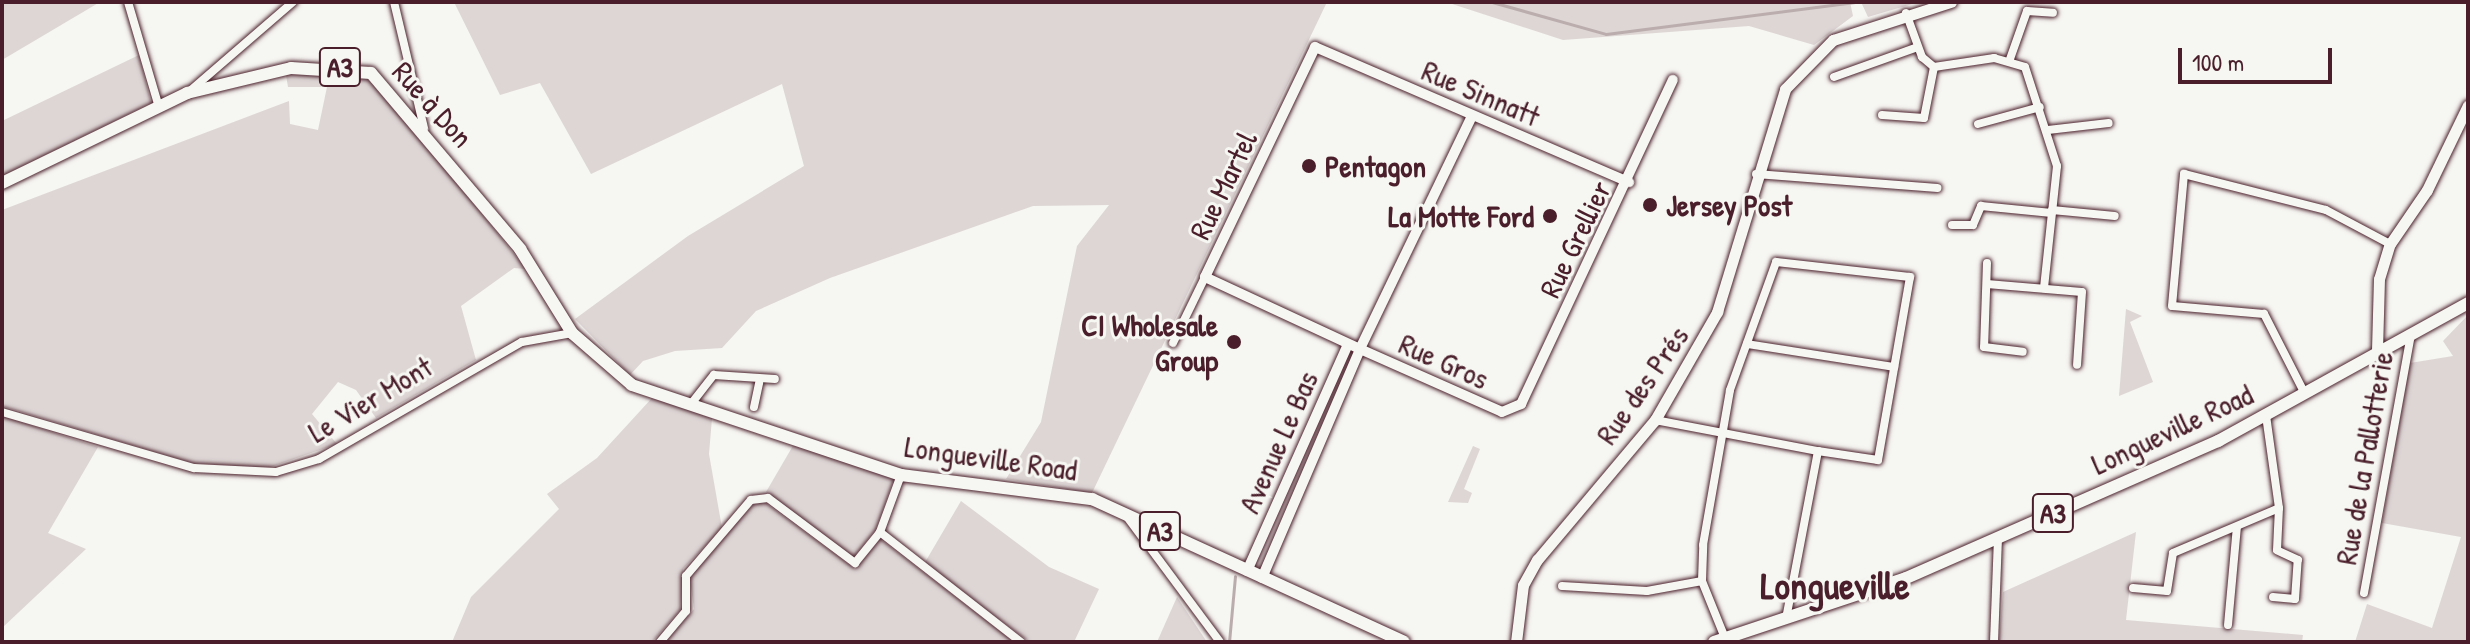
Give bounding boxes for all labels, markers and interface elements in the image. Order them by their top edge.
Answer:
scale bar [2182,32,2336,82]
road number: A3 [318,43,362,91]
text: 100 m [2192,46,2244,78]
street label: Rue Sinnatt [1417,52,1545,134]
street label: Rue à Don [385,54,481,154]
street label: Rue Martel [1181,125,1265,245]
place label: Pentagon [1325,148,1426,184]
marker: Pentagon [1300,157,1318,175]
street label: Rue Grellier [1531,175,1619,303]
place label: Jersey Post [1666,187,1792,223]
marker: Jersey Post [1641,196,1659,214]
place label: La Motte Ford [1388,198,1534,234]
marker: La Motte Ford [1541,207,1559,225]
place label: CI Wholesale Group [1081,307,1218,378]
street label: Rue des Prés [1588,319,1696,451]
street label: Rue Gros [1394,325,1494,397]
marker: CI Wholesale Group [1225,333,1243,351]
street label: Le Vier Mont [302,348,438,450]
street label: Rue de la Pallotterie [2328,349,2400,567]
street label: Avenue Le Bas [1231,365,1325,519]
street label: Longueville Road [2086,376,2258,482]
street label: Longueville Road [902,428,1080,488]
road number: A3 [2031,489,2075,537]
road number: A3 [1138,507,1182,555]
district label: Longueville [1760,563,1910,609]

